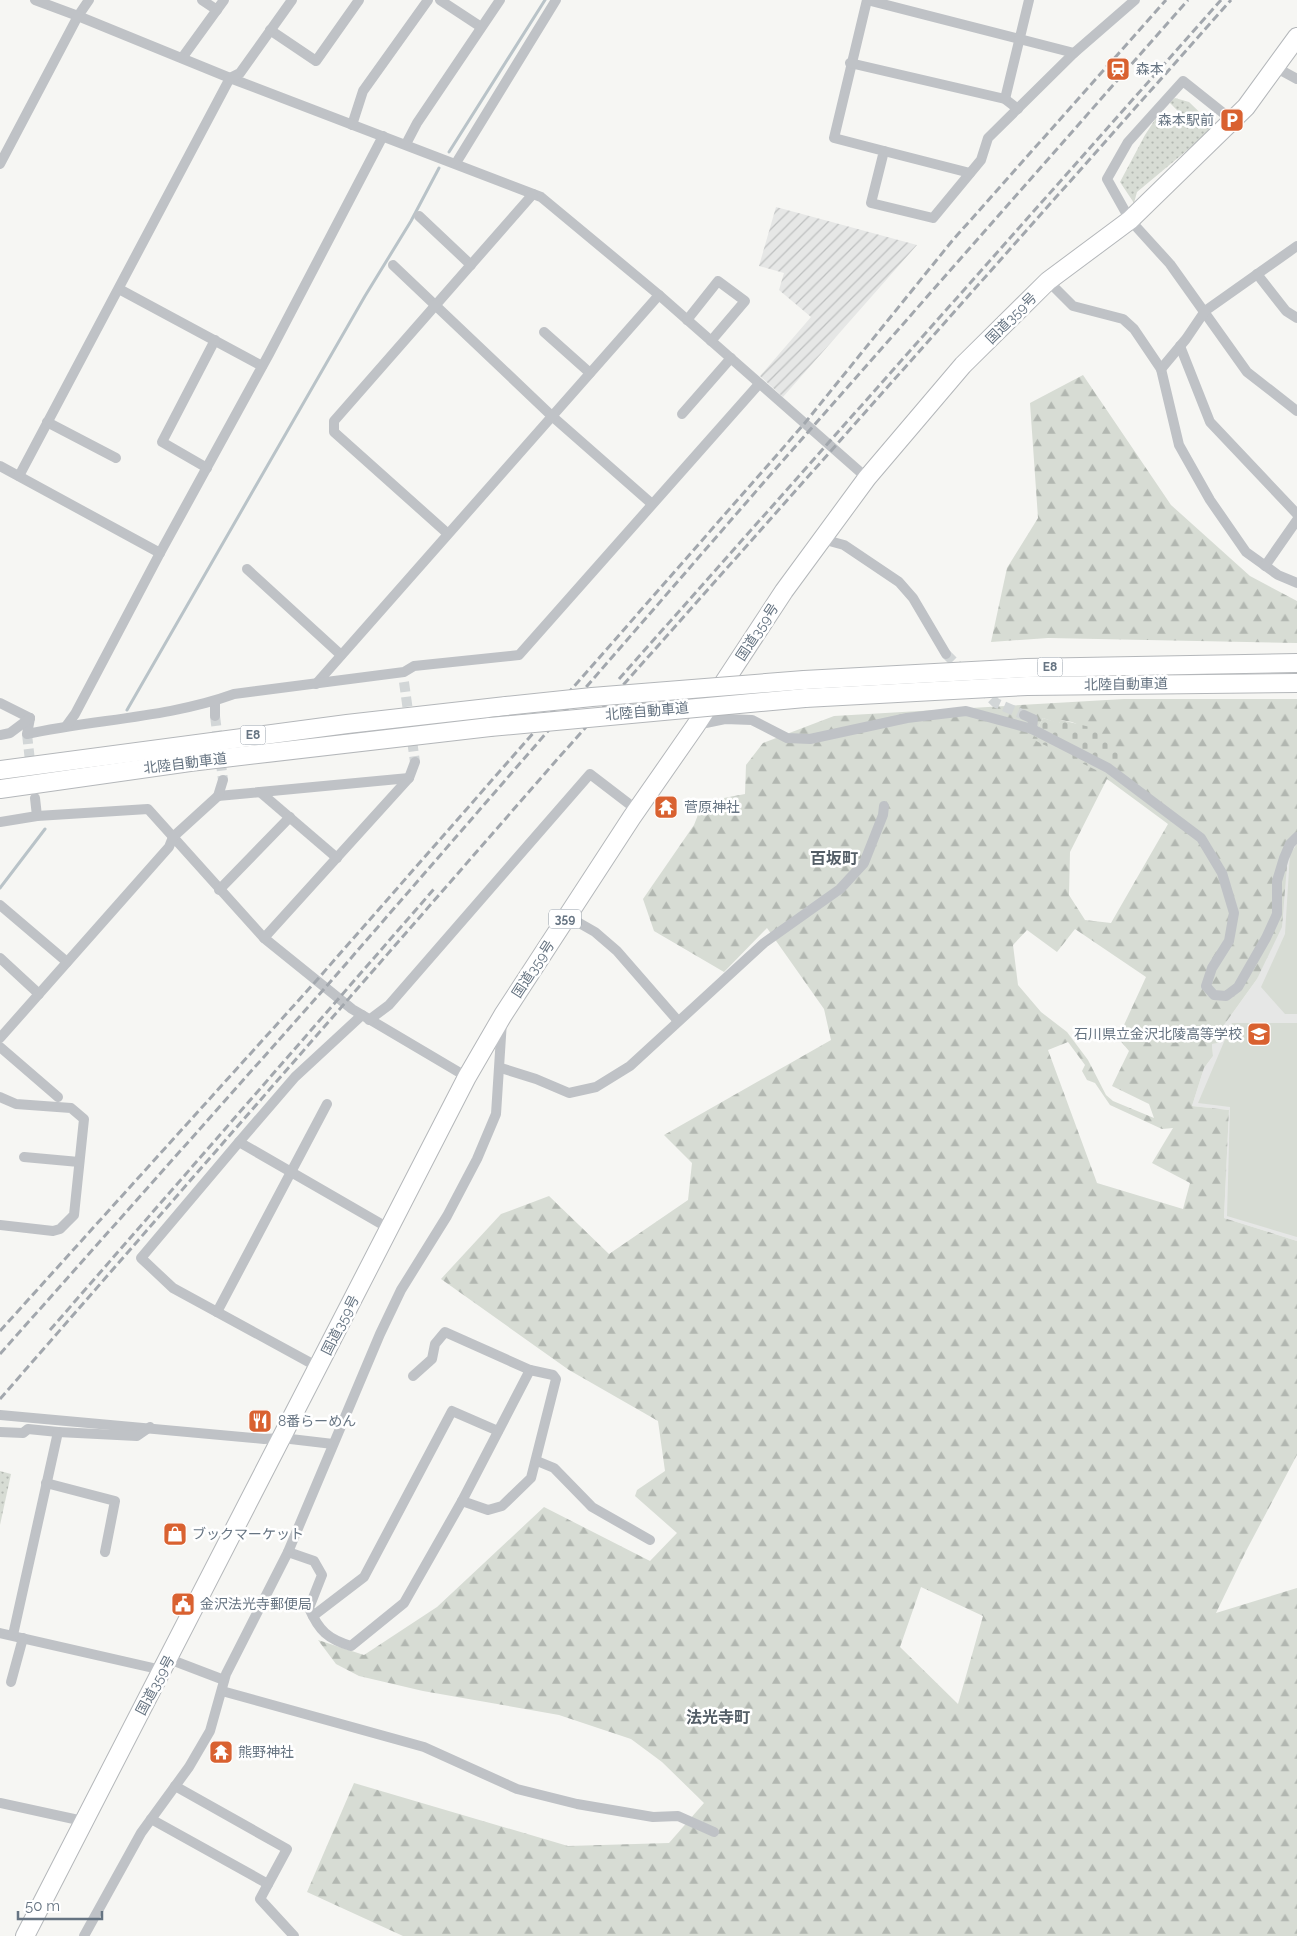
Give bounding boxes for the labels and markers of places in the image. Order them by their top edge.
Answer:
station icon: 森本 [1105,56,1131,82]
place label: 森本 [1136,61,1164,77]
parking icon: 森本駅前 [1219,107,1245,133]
place label: 森本駅前 [1158,112,1214,128]
temple icon: 菅原神社 [653,794,679,820]
place label: 菅原神社 [684,799,740,815]
school or university icon: 石川県立金沢北陵高等学校 [1246,1021,1272,1047]
place label: 石川県立金沢北陵高等学校 [1074,1026,1242,1042]
restaurant icon: 8番らーめん [247,1408,273,1434]
place label: 8番らーめん [278,1413,356,1429]
shop icon: ブックマーケット [162,1521,188,1547]
place label: ブックマーケット [192,1526,304,1542]
public building icon: 金沢法光寺郵便局 [170,1591,196,1617]
place label: 金沢法光寺郵便局 [200,1596,312,1612]
temple icon: 熊野神社 [208,1739,234,1765]
place label: 熊野神社 [238,1744,294,1760]

